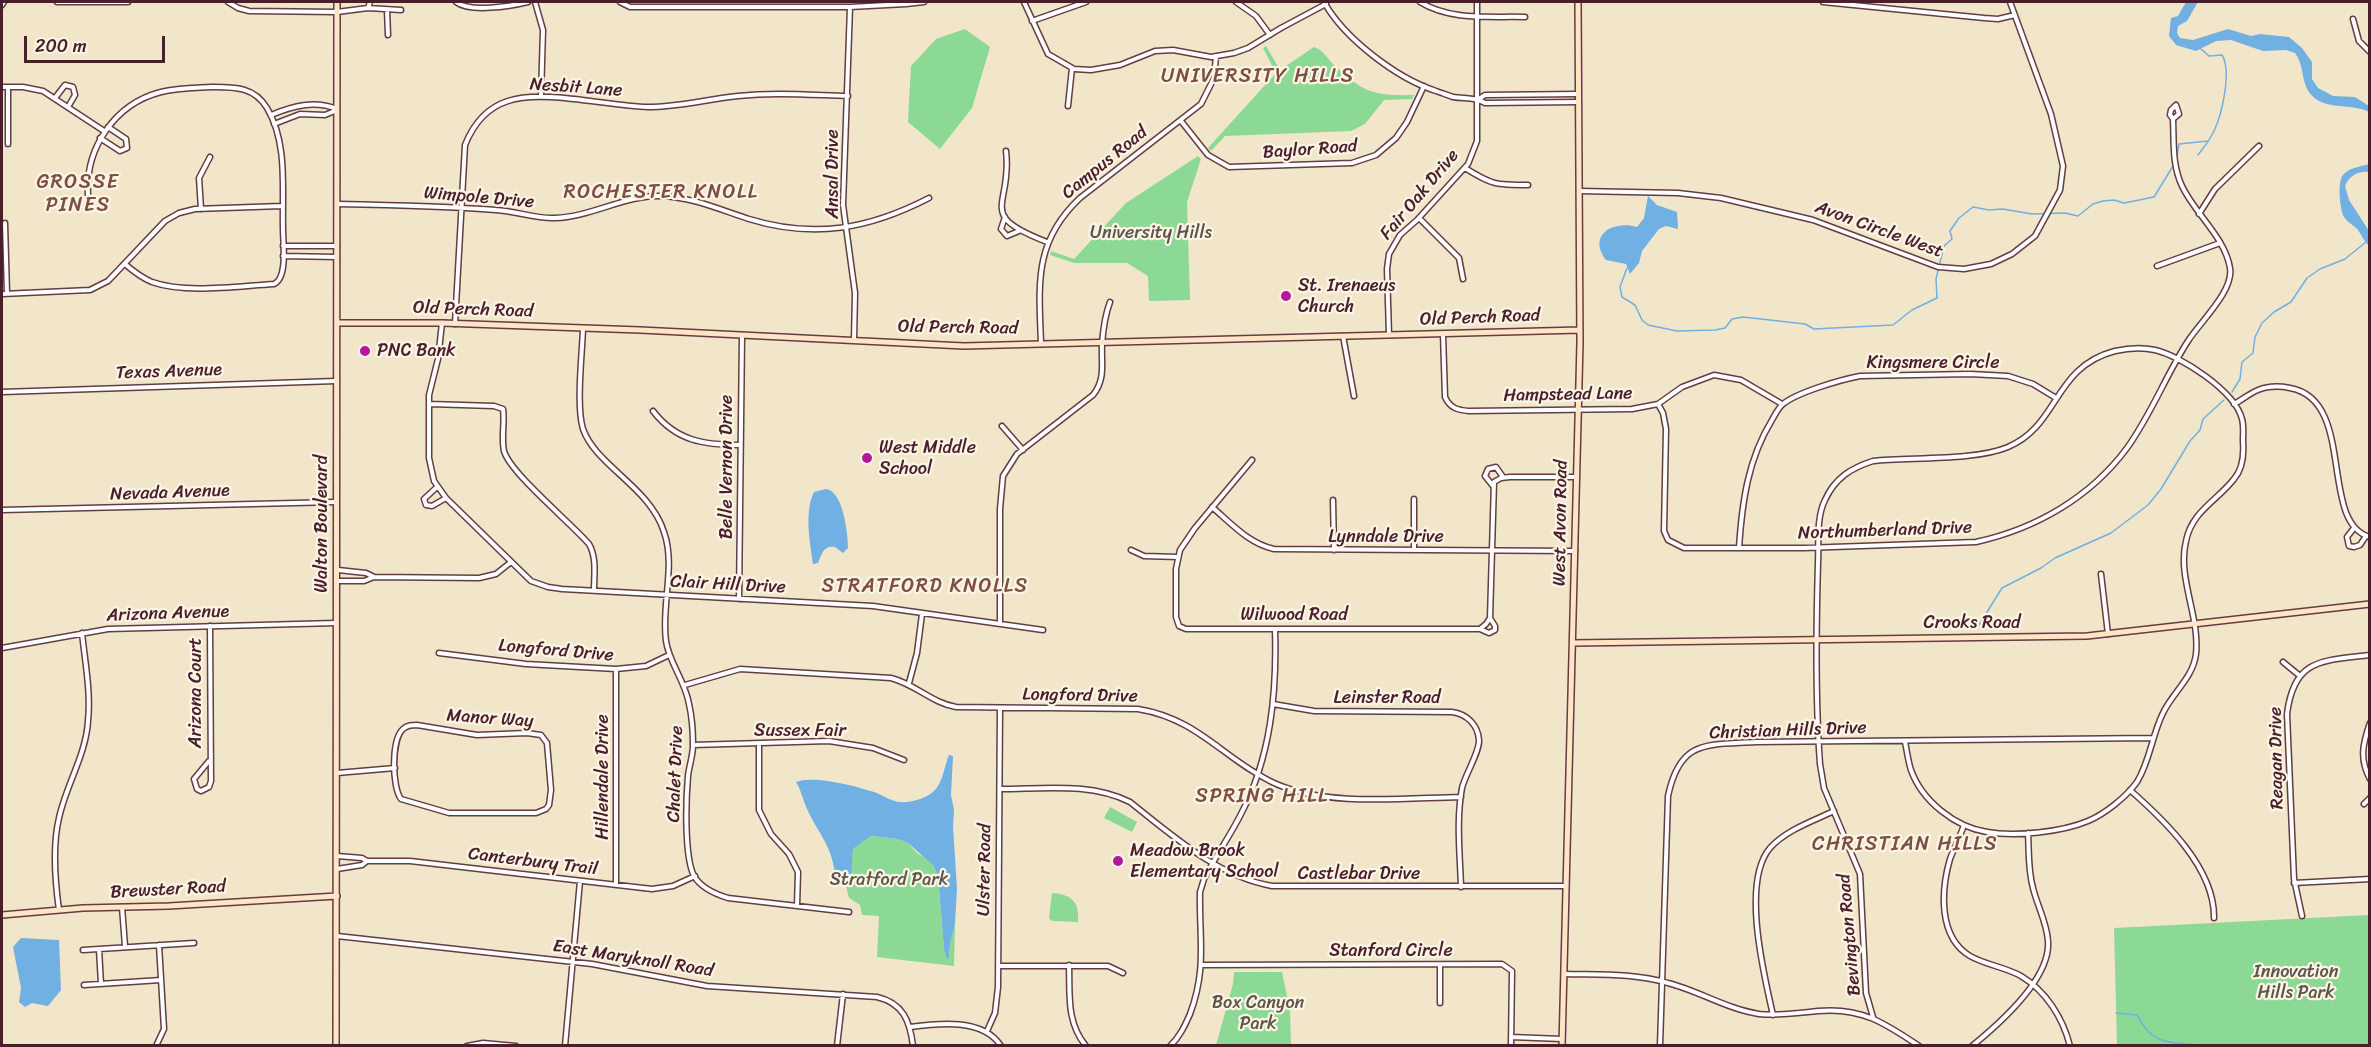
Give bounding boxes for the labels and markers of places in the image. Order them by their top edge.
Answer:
place label: St. Irenaeus Church [1298,275,1395,318]
marker: St. Irenaeus Church [1279,289,1293,303]
place label: PNC Bank [377,340,456,362]
marker: PNC Bank [358,344,372,358]
place label: West Middle School [879,437,976,480]
marker: West Middle School [860,451,874,465]
place label: Meadow Brook Elementary School [1130,840,1279,882]
marker: Meadow Brook Elementary School [1111,854,1125,868]

